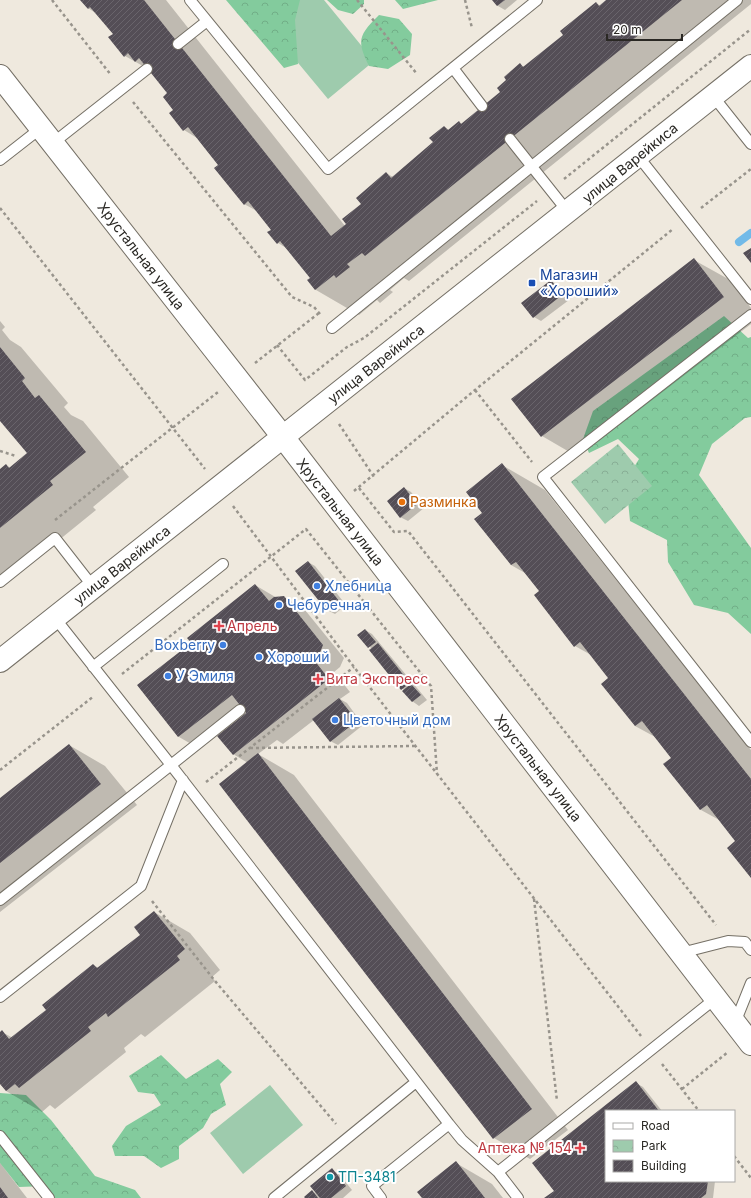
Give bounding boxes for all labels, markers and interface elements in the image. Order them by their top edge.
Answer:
scale bar [607,16,682,42]
text: 20 m [613,22,642,37]
street label: улица Варейкиса [579,119,681,206]
street label: Хрустальная улица [94,199,189,313]
place label: Магазин «Хороший» [540,266,619,299]
marker: Магазин «Хороший» [527,278,537,288]
street label: улица Варейкиса [324,321,427,407]
street label: Хрустальная улица [293,455,388,569]
place label: Разминка [410,493,477,510]
marker: Разминка [397,497,407,507]
street label: улица Варейкиса [70,522,173,608]
place label: Хлебница [325,577,392,594]
marker: Хлебница [312,581,322,591]
place label: Чебуречная [287,596,370,613]
marker: Чебуречная [274,600,284,610]
place label: Апрель [227,617,278,634]
marker: Апрель [214,621,224,631]
place label: Boxberry [155,636,215,653]
marker: Boxberry [218,640,228,650]
place label: Хороший [267,648,330,665]
marker: Хороший [254,652,264,662]
place label: У Эмиля [176,667,234,684]
place label: Вита Экспресс [326,670,428,687]
marker: У Эмиля [163,671,173,681]
marker: Вита Экспресс [313,674,323,684]
place label: Цветочный дом [343,711,451,728]
street label: Хрустальная улица [491,711,586,825]
marker: Цветочный дом [330,715,340,725]
legend [605,1110,735,1182]
text: Road [641,1118,670,1133]
text: Park [641,1138,667,1153]
place label: Аптека № 154 [478,1139,572,1156]
marker: Аптека № 154 [575,1143,585,1153]
text: Building [641,1158,686,1173]
place label: ТП-3481 [338,1168,396,1185]
marker: ТП-3481 [325,1172,335,1182]

